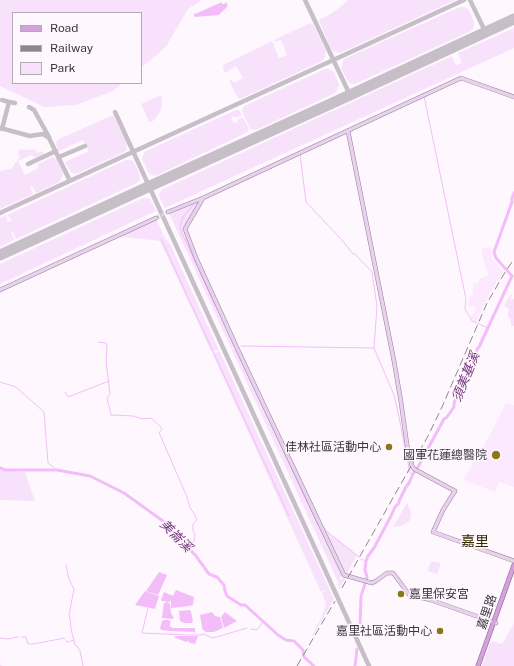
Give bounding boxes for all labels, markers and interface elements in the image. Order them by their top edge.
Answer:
legend [12,12,142,84]
text: Road [50,21,78,35]
text: Railway [50,41,93,55]
text: Park [50,61,76,75]
water label: 須美基溪 [449,350,483,404]
place label: 佳林社區活動中心 [285,440,381,454]
marker: 佳林社區活動中心 [384,442,394,452]
place label: 國軍花蓮總醫院 [403,448,487,462]
marker: 國軍花蓮總醫院 [490,449,502,461]
water label: 美崙溪 [157,517,195,555]
district label: 嘉里 [461,534,489,550]
place label: 嘉里保安宮 [409,587,469,601]
marker: 嘉里保安宮 [396,589,406,599]
street label: 嘉里路 [474,593,500,631]
place label: 嘉里社區活動中心 [336,624,432,638]
marker: 嘉里社區活動中心 [435,626,445,636]

